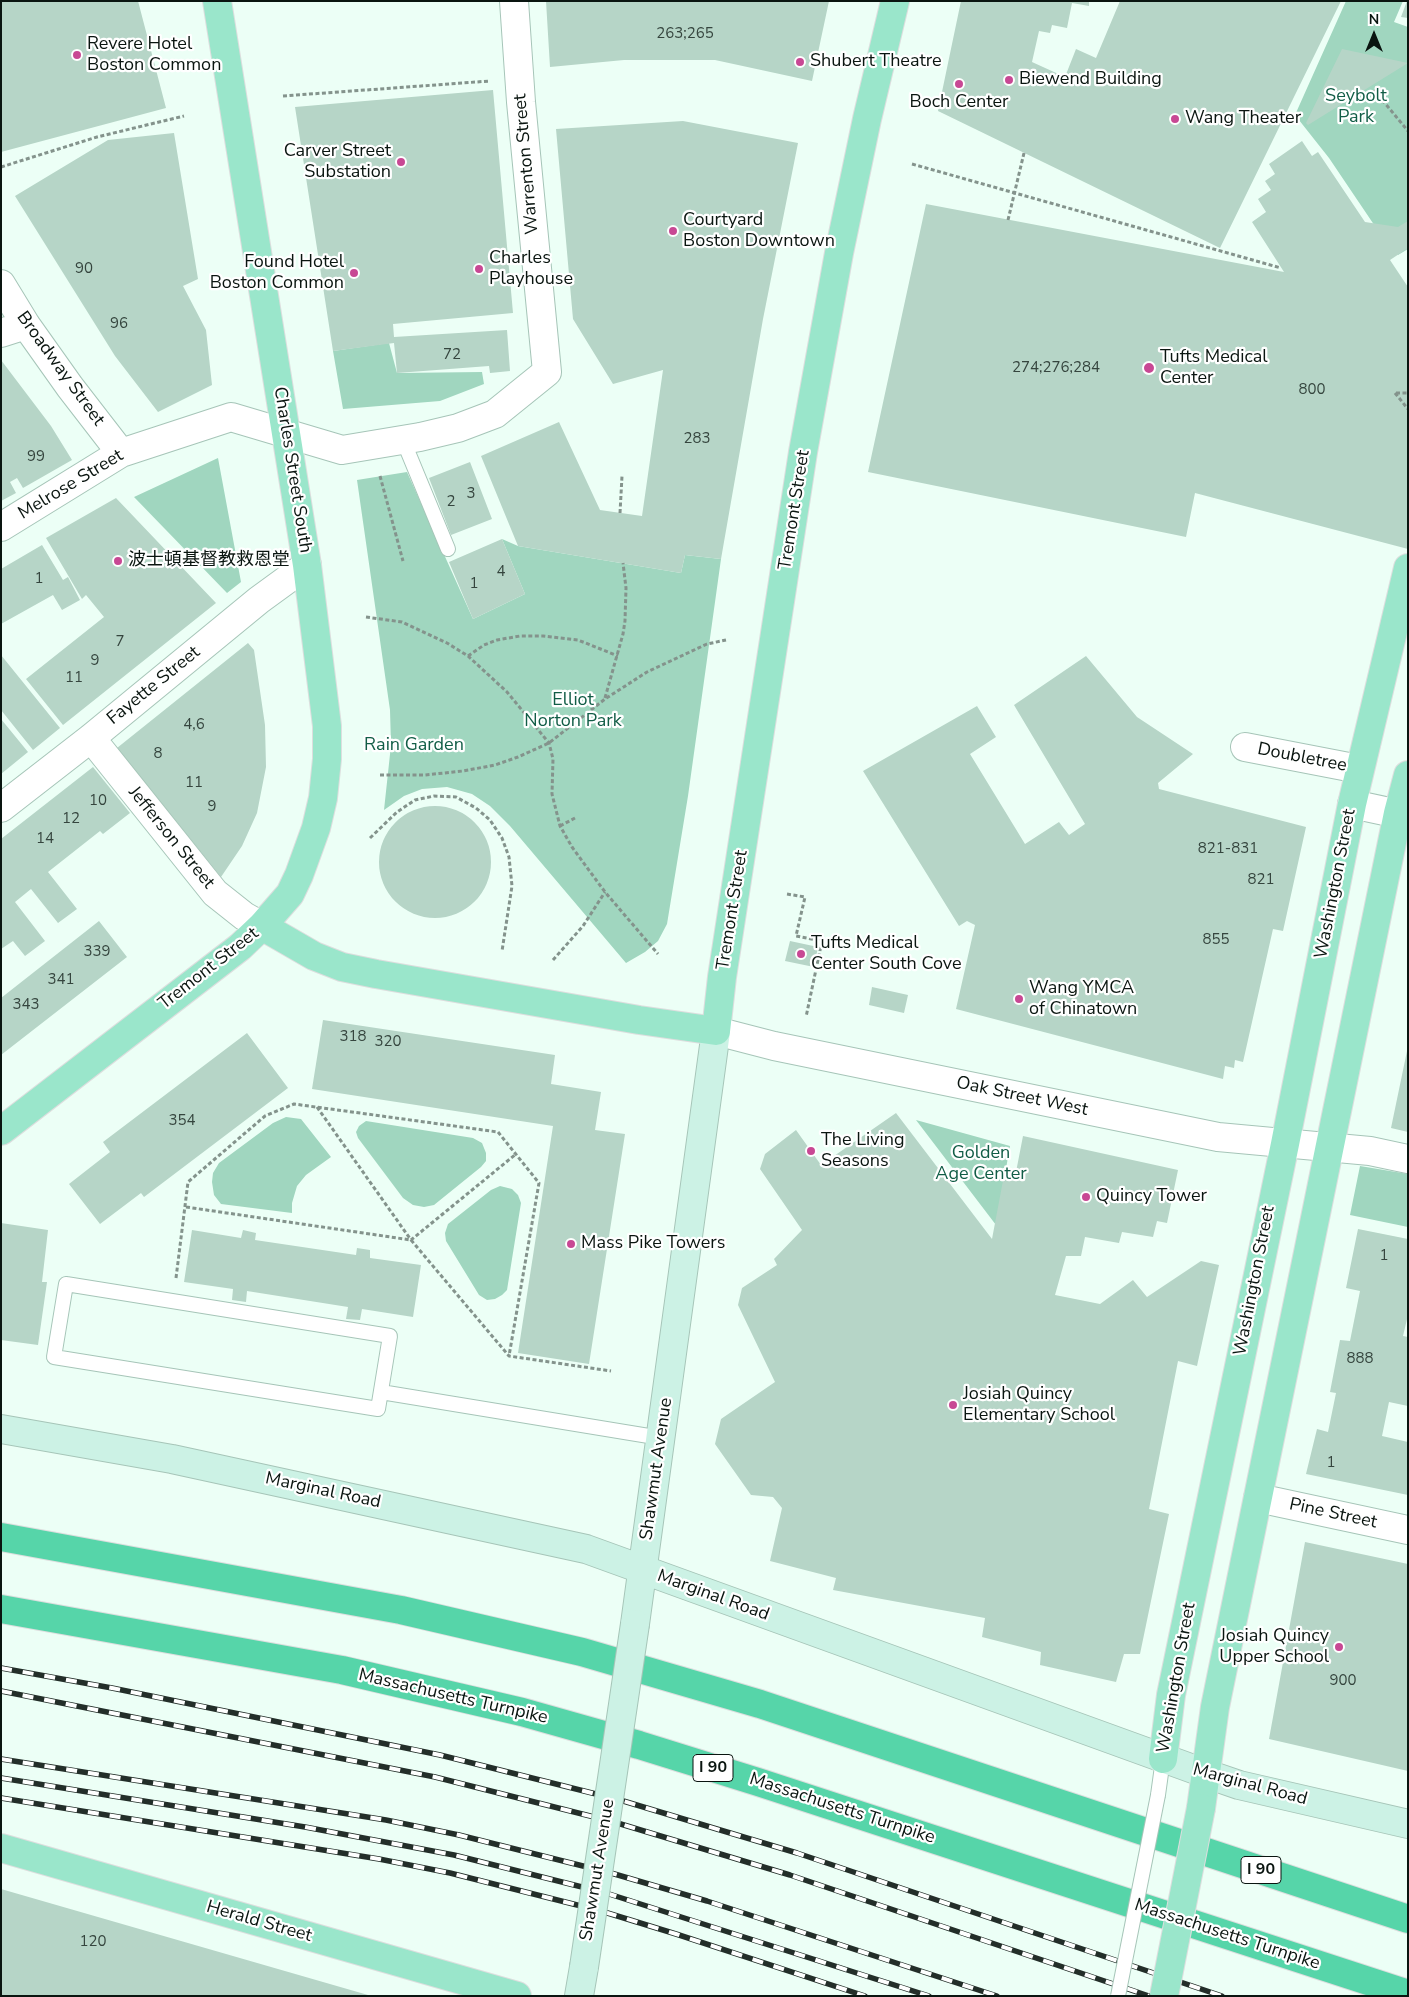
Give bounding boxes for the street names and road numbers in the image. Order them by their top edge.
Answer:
street label: Warrenton Street [510,93,544,235]
street label: Broadway Street [11,308,109,430]
street label: Charles Street South [268,385,316,555]
street label: Melrose Street [15,445,127,525]
street label: Tremont Street [775,449,815,571]
street label: Fayette Street [103,642,205,730]
street label: Doubletree [1255,739,1349,777]
street label: Jefferson Street [123,782,219,894]
street label: Washington Street [1311,807,1361,961]
street label: Tremont Street [713,849,753,971]
street label: Tremont Street [155,923,263,1015]
street label: Oak Street West [954,1073,1090,1121]
street label: Washington Street [1230,1204,1280,1358]
street label: Shawmut Avenue [636,1396,678,1542]
street label: Marginal Road [263,1468,383,1514]
street label: Pine Street [1287,1494,1379,1534]
street label: Marginal Road [654,1566,772,1626]
street label: Washington Street [1153,1601,1201,1755]
street label: Massachusetts Turnpike [356,1665,550,1729]
road number: I 90 [693,1755,733,1782]
street label: Marginal Road [1190,1759,1310,1811]
street label: Massachusetts Turnpike [747,1769,937,1849]
street label: Shawmut Avenue [576,1797,620,1943]
road number: I 90 [1241,1856,1281,1884]
street label: Massachusetts Turnpike [1132,1895,1322,1975]
street label: Herald Street [204,1897,314,1947]

